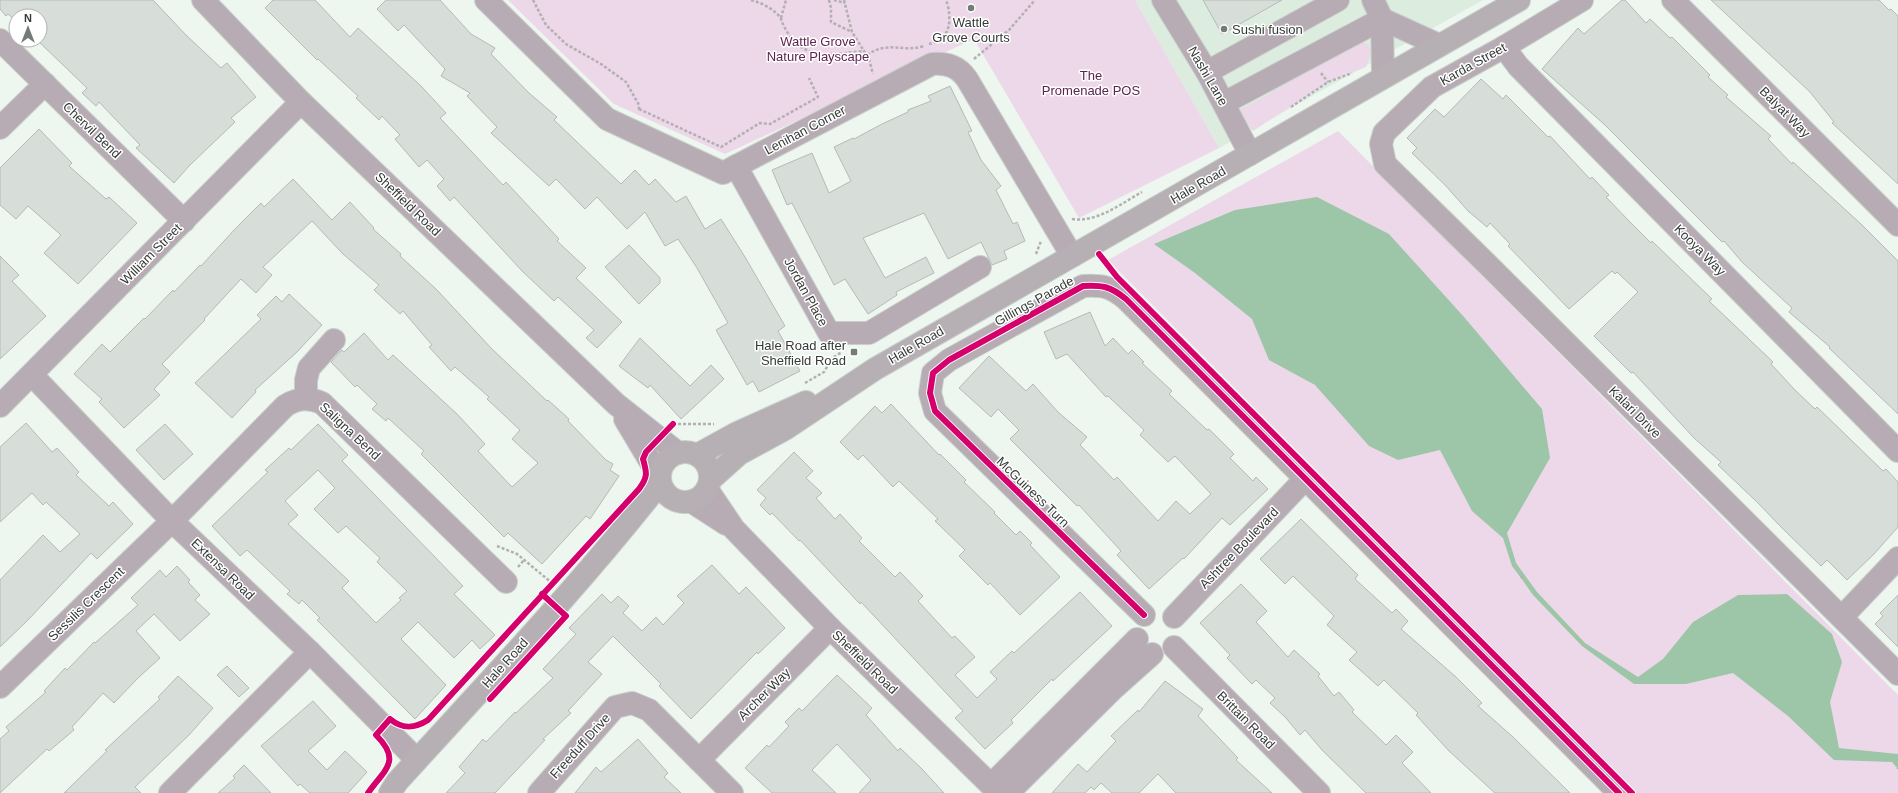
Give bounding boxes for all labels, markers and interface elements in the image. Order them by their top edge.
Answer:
marker: Wattle Grove Courts [966,3,976,13]
north arrow [8,8,48,48]
text: N [24,12,32,24]
place label: Wattle Grove Courts [932,15,1010,45]
place label: Sushi fusion [1232,22,1303,37]
marker: Sushi fusion [1219,24,1229,34]
park label: Wattle Grove Nature Playscape [767,34,869,64]
street label: Karda Street [1437,40,1509,88]
street label: Nashi Lane [1185,44,1231,108]
park label: The Promenade POS [1042,68,1140,98]
street label: Balyat Way [1757,84,1814,141]
street label: Chervil Bend [60,99,124,161]
street label: Lenihan Corner [762,102,849,158]
street label: Hale Road [1168,163,1228,207]
street label: Sheffield Road [372,169,444,239]
street label: William Street [117,220,185,288]
street label: Kooya Way [1671,221,1729,279]
street label: Jordan Place [781,255,831,329]
street label: Gillings Parade [992,273,1076,329]
street label: Hale Road [886,323,946,367]
place label: Hale Road after Sheffield Road [755,338,847,368]
marker: Hale Road after Sheffield Road [849,347,859,357]
street label: Kalari Drive [1606,383,1664,441]
street label: Saligna Bend [317,399,383,463]
street label: McGuiness Turn [994,454,1072,530]
street label: Ashtree Boulevard [1196,504,1282,592]
street label: Extensa Road [188,535,258,603]
street label: Sessilis Crescent [45,564,127,644]
street label: Sheffield Road [829,627,901,697]
street label: Hale Road [479,635,531,691]
street label: Archer Way [735,665,793,723]
street label: Brittain Road [1214,688,1278,752]
street label: Freeduff Drive [547,710,613,782]

